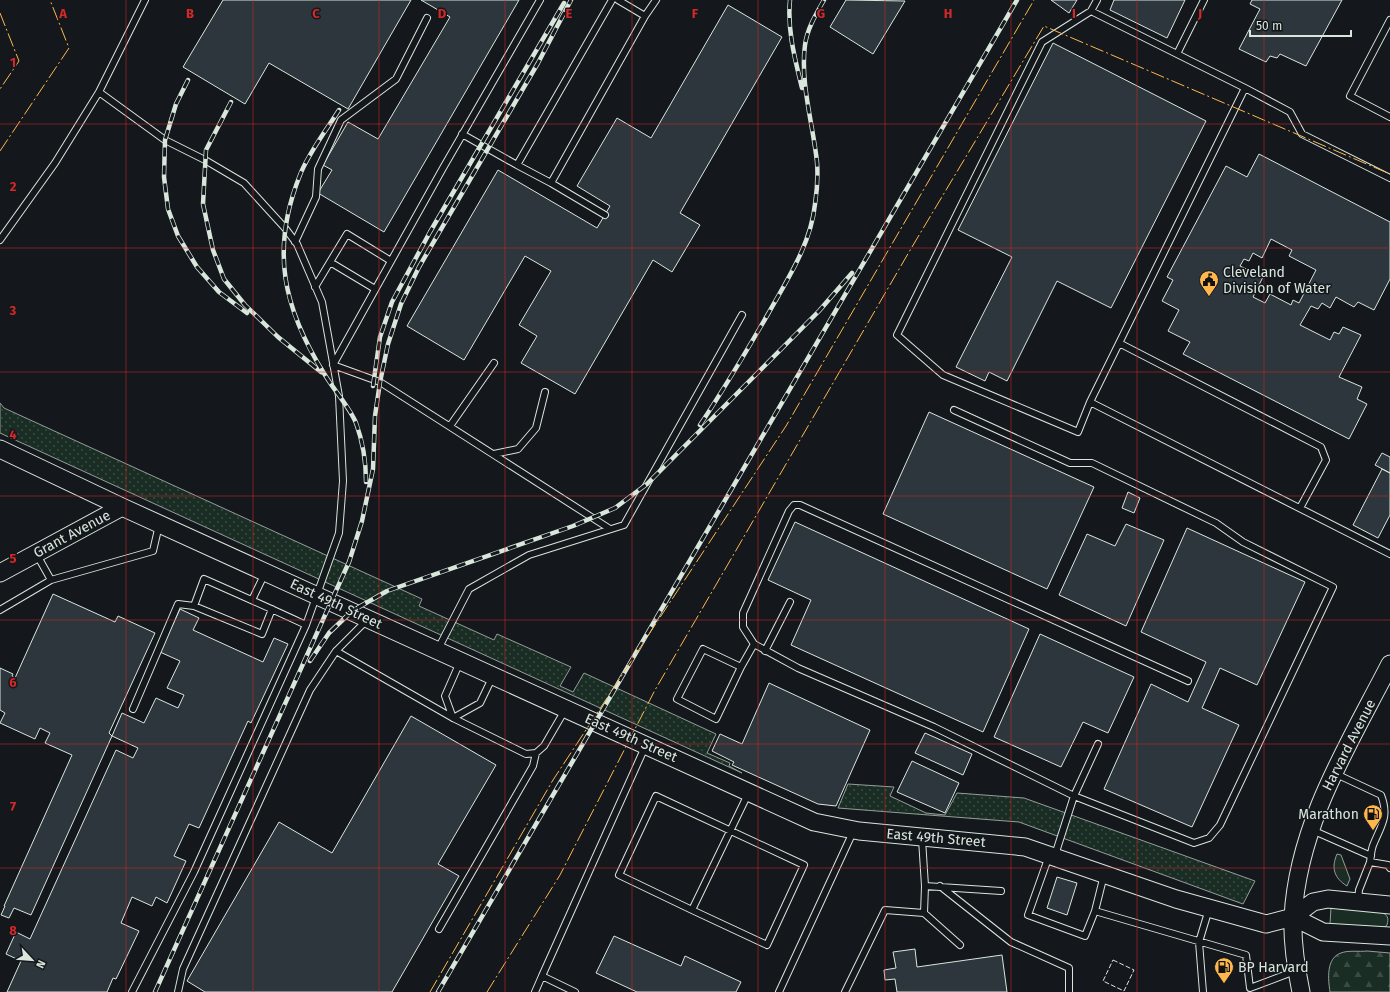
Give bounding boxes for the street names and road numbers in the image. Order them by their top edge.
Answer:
street label: Grant Avenue [31,507,113,561]
street label: East 49th Street [287,575,386,633]
street label: Harvard Avenue [1319,696,1379,794]
street label: East 49th Street [582,710,681,766]
street label: East 49th Street [886,825,987,851]

